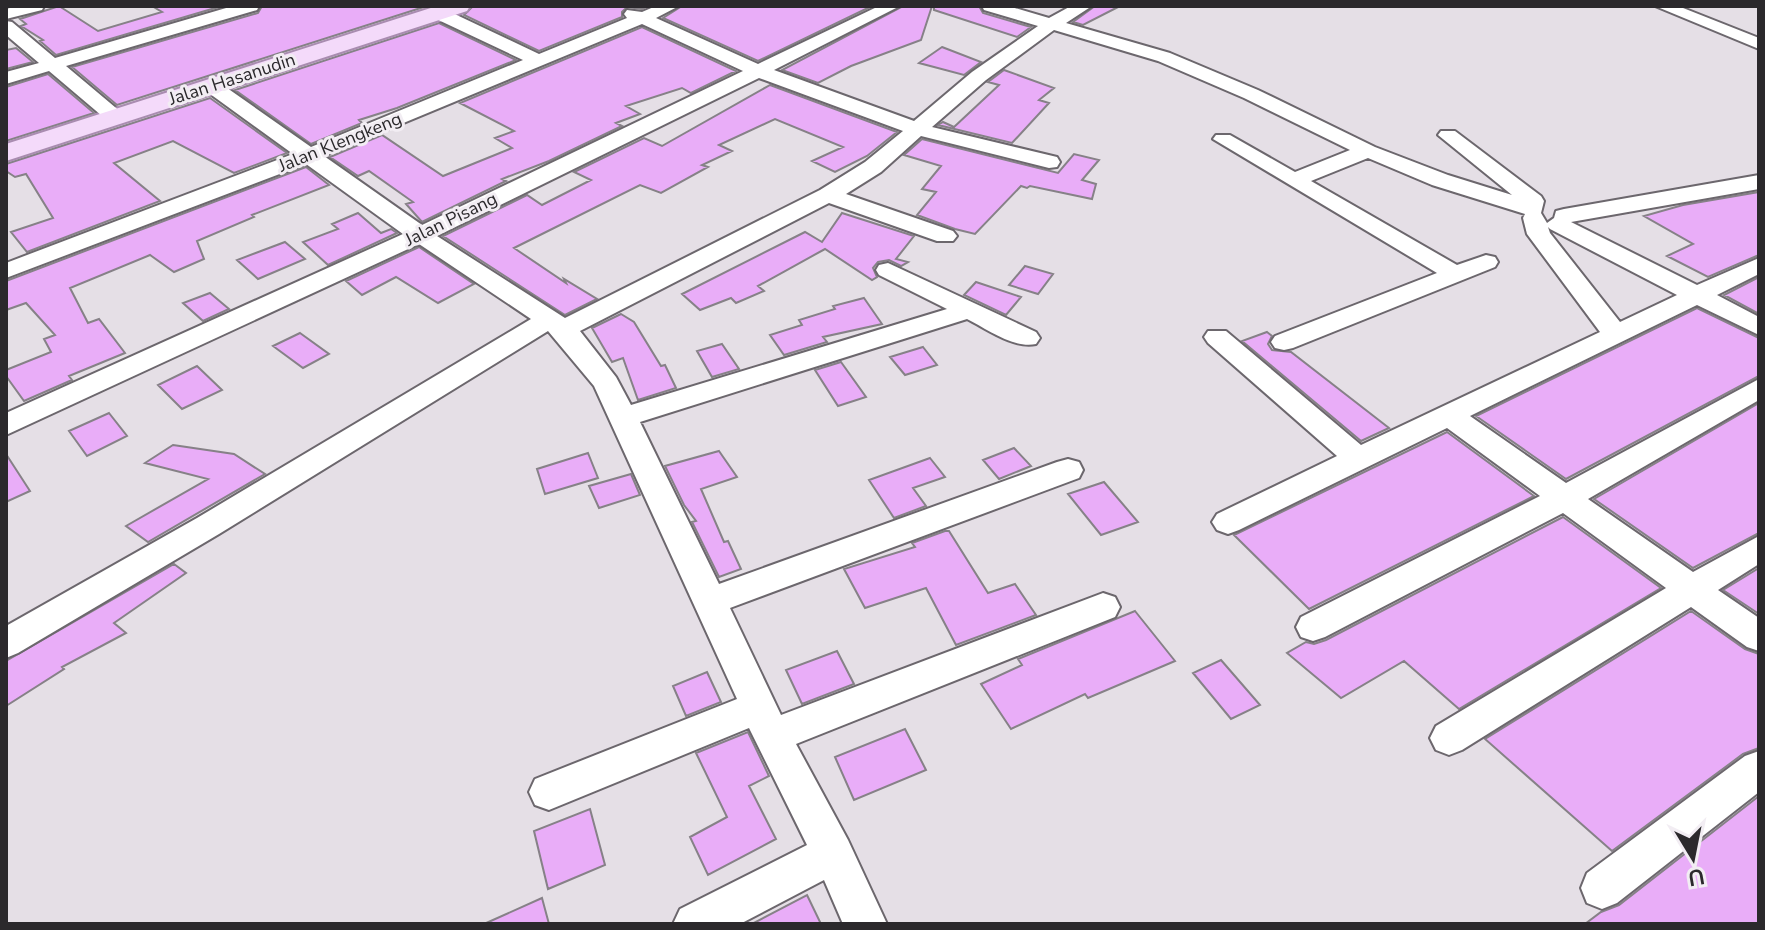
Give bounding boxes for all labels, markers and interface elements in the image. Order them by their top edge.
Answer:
street label: Jalan Hasanudin [165,47,298,111]
street label: Jalan Klengkeng [274,106,405,178]
street label: Jalan Pisang [400,186,501,252]
north arrow [1653,818,1733,898]
text: U [1686,861,1707,893]

